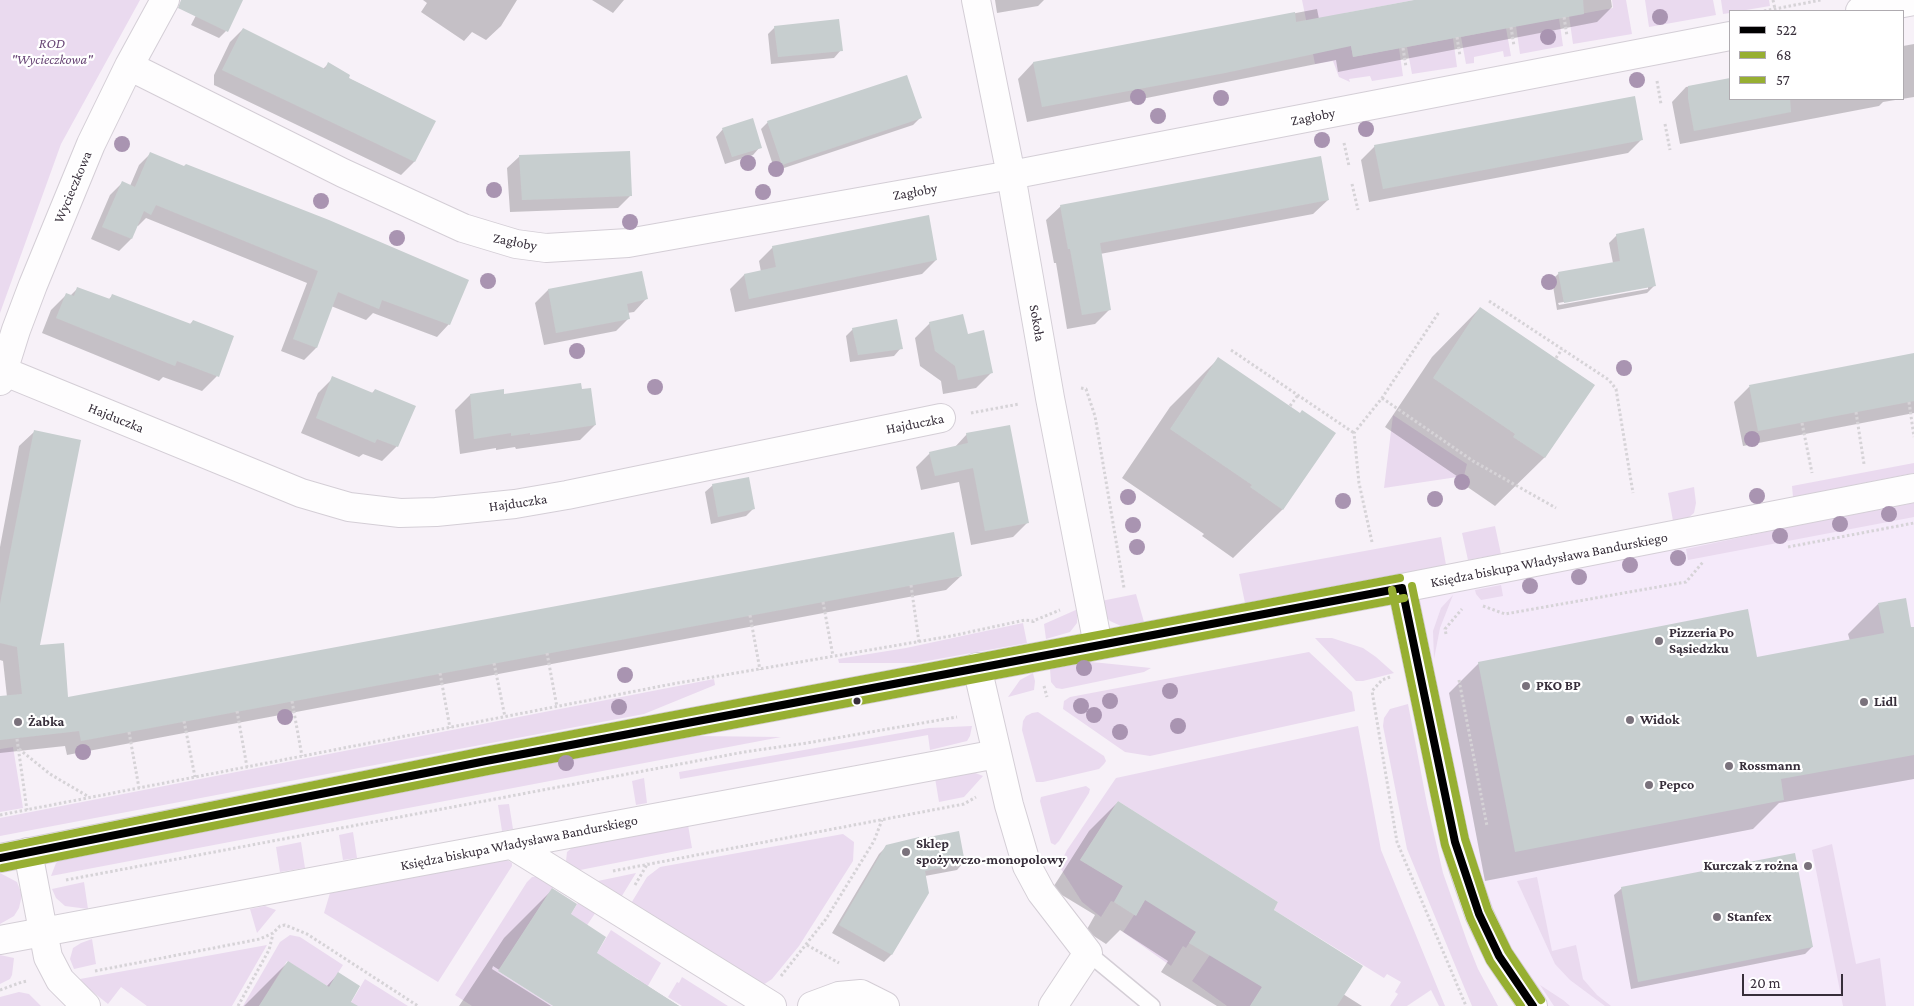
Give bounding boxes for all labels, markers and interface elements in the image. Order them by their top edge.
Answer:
legend [1729,10,1904,100]
text: 522 [1776,22,1797,38]
park label: ROD "Wycieczkowa" [11,36,93,68]
text: 68 [1776,47,1792,63]
text: 57 [1776,72,1790,88]
street label: Zagłoby [1289,104,1337,130]
street label: Wycieczkowa [50,148,96,226]
street label: Zagłoby [891,180,939,204]
street label: Zagłoby [491,229,539,255]
street label: Sokoła [1025,303,1049,343]
street label: Hajduczka [86,399,146,437]
street label: Hajduczka [885,410,945,438]
street label: Hajduczka [488,491,548,515]
street label: Księdza biskupa Władysława Bandurskiego [1429,529,1669,591]
place label: Pizzeria Po Sąsiedzku [1669,625,1734,658]
marker: Pizzeria Po Sąsiedzku [1653,635,1665,647]
place label: PKO BP [1536,678,1581,694]
marker: PKO BP [1520,680,1532,692]
place label: Lidl [1874,694,1897,710]
unlabelled marker [852,696,862,706]
marker: Lidl [1858,696,1870,708]
place label: Widok [1640,712,1680,728]
place label: Żabka [28,714,64,730]
marker: Widok [1624,714,1636,726]
marker: Żabka [12,716,24,728]
place label: Rossmann [1739,758,1801,774]
marker: Rossmann [1723,760,1735,772]
place label: Pepco [1659,777,1694,793]
marker: Pepco [1643,779,1655,791]
street label: Księdza biskupa Władysława Bandurskiego [399,812,639,874]
place label: Sklep spożywczo-monopolowy [916,836,1065,869]
marker: Sklep spożywczo-monopolowy [900,846,912,858]
place label: Kurczak z rożna [1703,858,1798,874]
marker: Kurczak z rożna [1802,860,1814,872]
place label: Stanfex [1727,909,1772,925]
marker: Stanfex [1711,911,1723,923]
scale bar [1744,964,1845,996]
text: 20 m [1750,975,1781,991]

